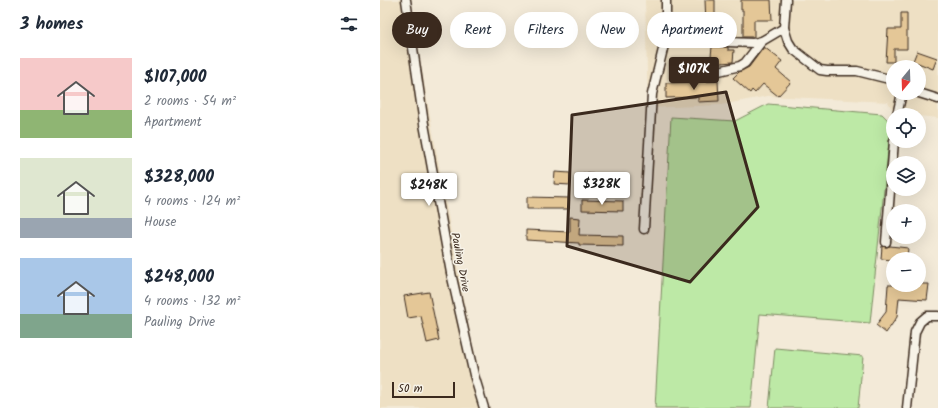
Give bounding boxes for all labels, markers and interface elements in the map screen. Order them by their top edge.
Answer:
text: 3 homes [20,11,83,38]
chip: Buy [392,12,442,48]
chip: Rent [450,12,506,48]
chip: Filters [514,12,578,48]
chip: New [586,12,639,48]
chip: Apartment [647,12,737,48]
icon: filters [338,13,360,35]
pin: $107K [666,57,722,91]
text: $107K [678,59,710,80]
north arrow [886,60,926,100]
map controls [886,60,926,292]
text: $107,000 [144,64,207,91]
icon: home [52,74,100,122]
text: 2 rooms · 54 m² [144,91,236,112]
button: locate [886,108,926,148]
text: Apartment [144,112,202,133]
button: layers [886,156,926,196]
text: $328,000 [144,164,214,191]
pin: $328K [574,172,630,206]
pin: $248K [401,173,457,207]
icon: home [52,174,100,222]
text: $328K [583,174,621,195]
text: $248K [410,175,448,196]
text: 4 rooms · 124 m² [144,191,240,212]
button: + [886,204,926,244]
text: House [144,212,176,233]
street label: Pauling Drive [445,231,475,293]
button: − [886,252,926,292]
text: $248,000 [144,264,214,291]
icon: home [52,274,100,322]
text: 4 rooms · 132 m² [144,291,240,312]
text: Pauling Drive [144,312,215,333]
scale bar [392,380,455,399]
text: 50 m [398,380,423,398]

